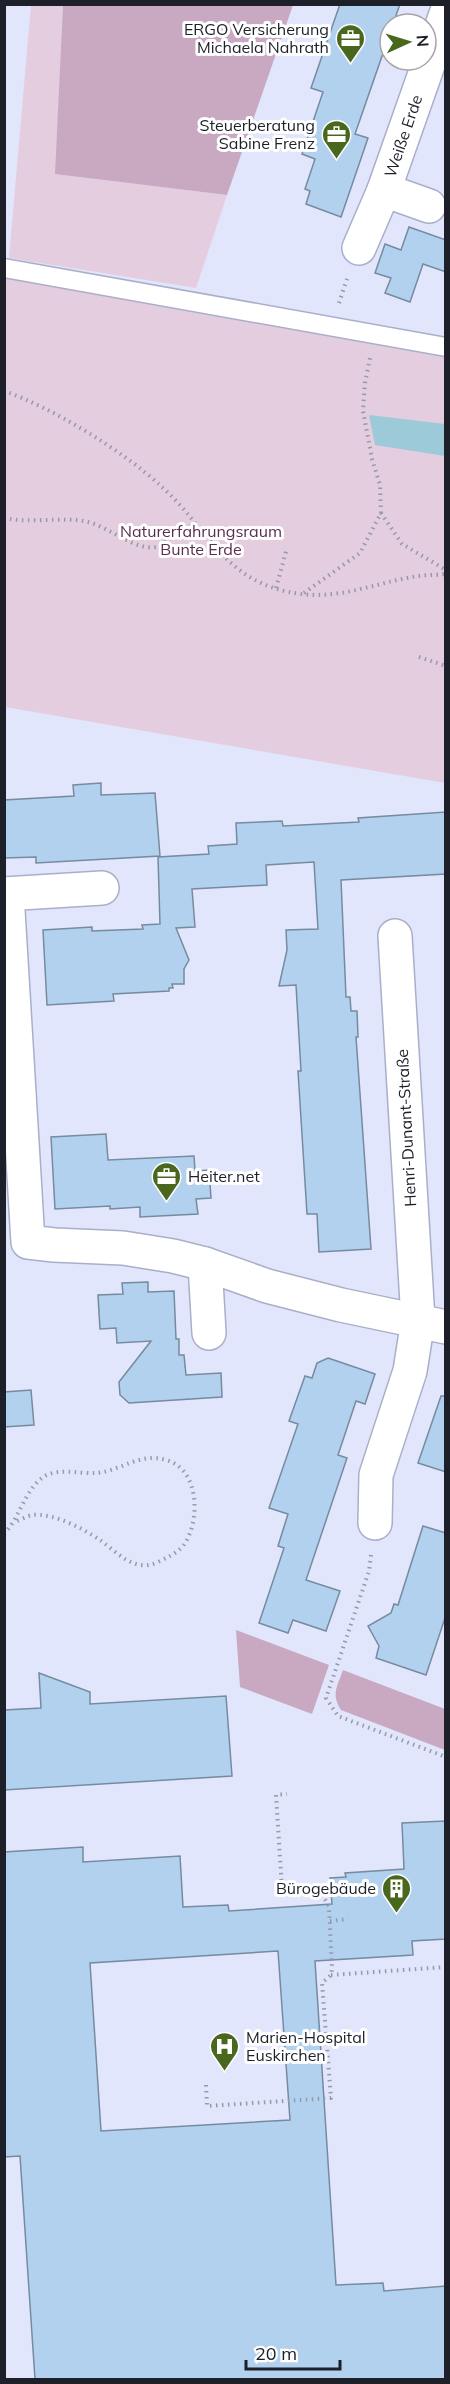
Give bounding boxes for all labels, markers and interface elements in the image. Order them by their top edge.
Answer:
north arrow [378,12,438,72]
place label: ERGO Versicherung Michaela Nahrath [184,19,329,57]
office icon: ERGO Versicherung Michaela Nahrath [334,22,366,64]
text: N [413,34,433,48]
street label: Weiße Erde [380,92,426,180]
place label: Steuerberatung Sabine Frenz [200,115,315,153]
office icon: Steuerberatung Sabine Frenz [320,118,352,160]
park label: Naturerfahrungsraum Bunte Erde [120,521,282,559]
street label: Henri-Dunant-Straße [392,1049,420,1207]
office icon: Heiter.net [151,1160,183,1202]
place label: Heiter.net [188,1166,260,1186]
building icon: Bürogebäude [381,1872,413,1914]
place label: Bürogebäude [276,1878,376,1898]
place label: Marien-Hospital Euskirchen [246,2027,366,2065]
hospital icon: Marien-Hospital Euskirchen [209,2030,241,2072]
scale bar [246,2333,340,2371]
text: 20 m [255,2342,297,2365]

